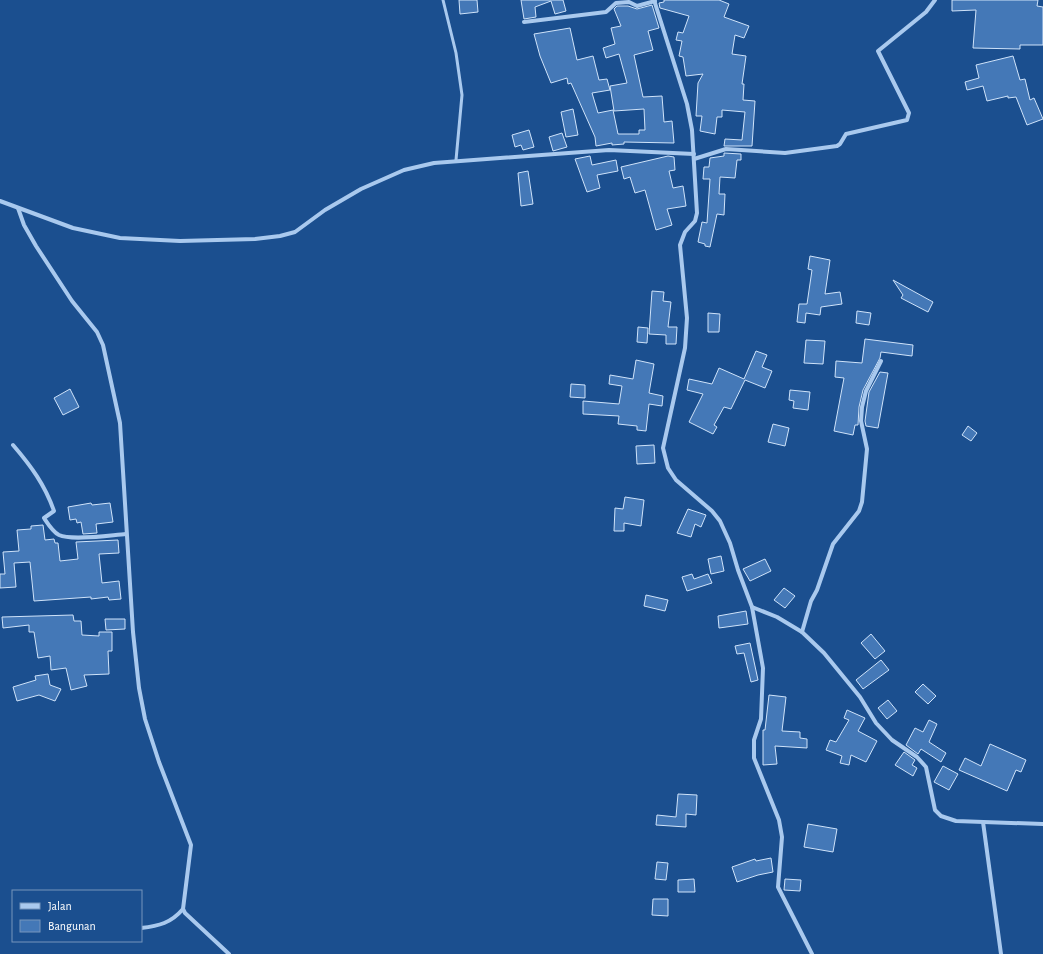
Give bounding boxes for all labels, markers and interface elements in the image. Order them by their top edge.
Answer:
legend [12,890,142,942]
text: Jalan [48,900,72,912]
text: Bangunan [48,920,96,932]

